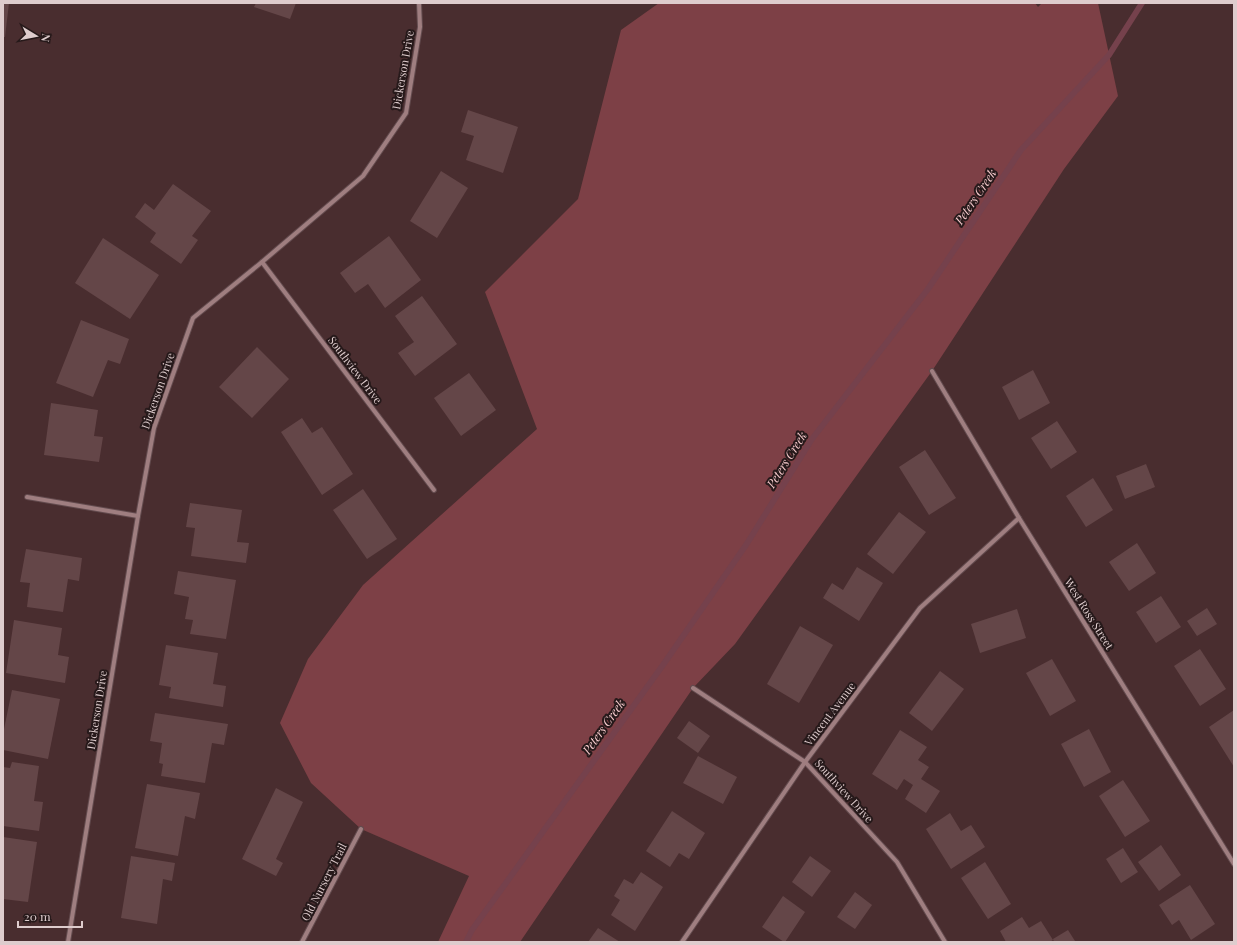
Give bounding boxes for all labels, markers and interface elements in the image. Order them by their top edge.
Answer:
north arrow [16,16,56,56]
street label: Dickerson Drive [388,29,417,111]
text: N [38,33,54,43]
water label: Peters Creek [950,166,1000,228]
street label: Southview Drive [325,333,386,407]
street label: Dickerson Drive [137,350,178,431]
water label: Peters Creek [762,428,810,491]
street label: West Ross Street [1061,574,1117,652]
street label: Dickerson Drive [83,669,110,751]
street label: Vincent Avenue [800,678,859,749]
water label: Peters Creek [578,696,628,758]
street label: Southview Drive [812,756,877,826]
street label: Old Nursery Trail [297,840,350,923]
scale bar [18,903,82,929]
text: 20 m [24,908,51,924]

